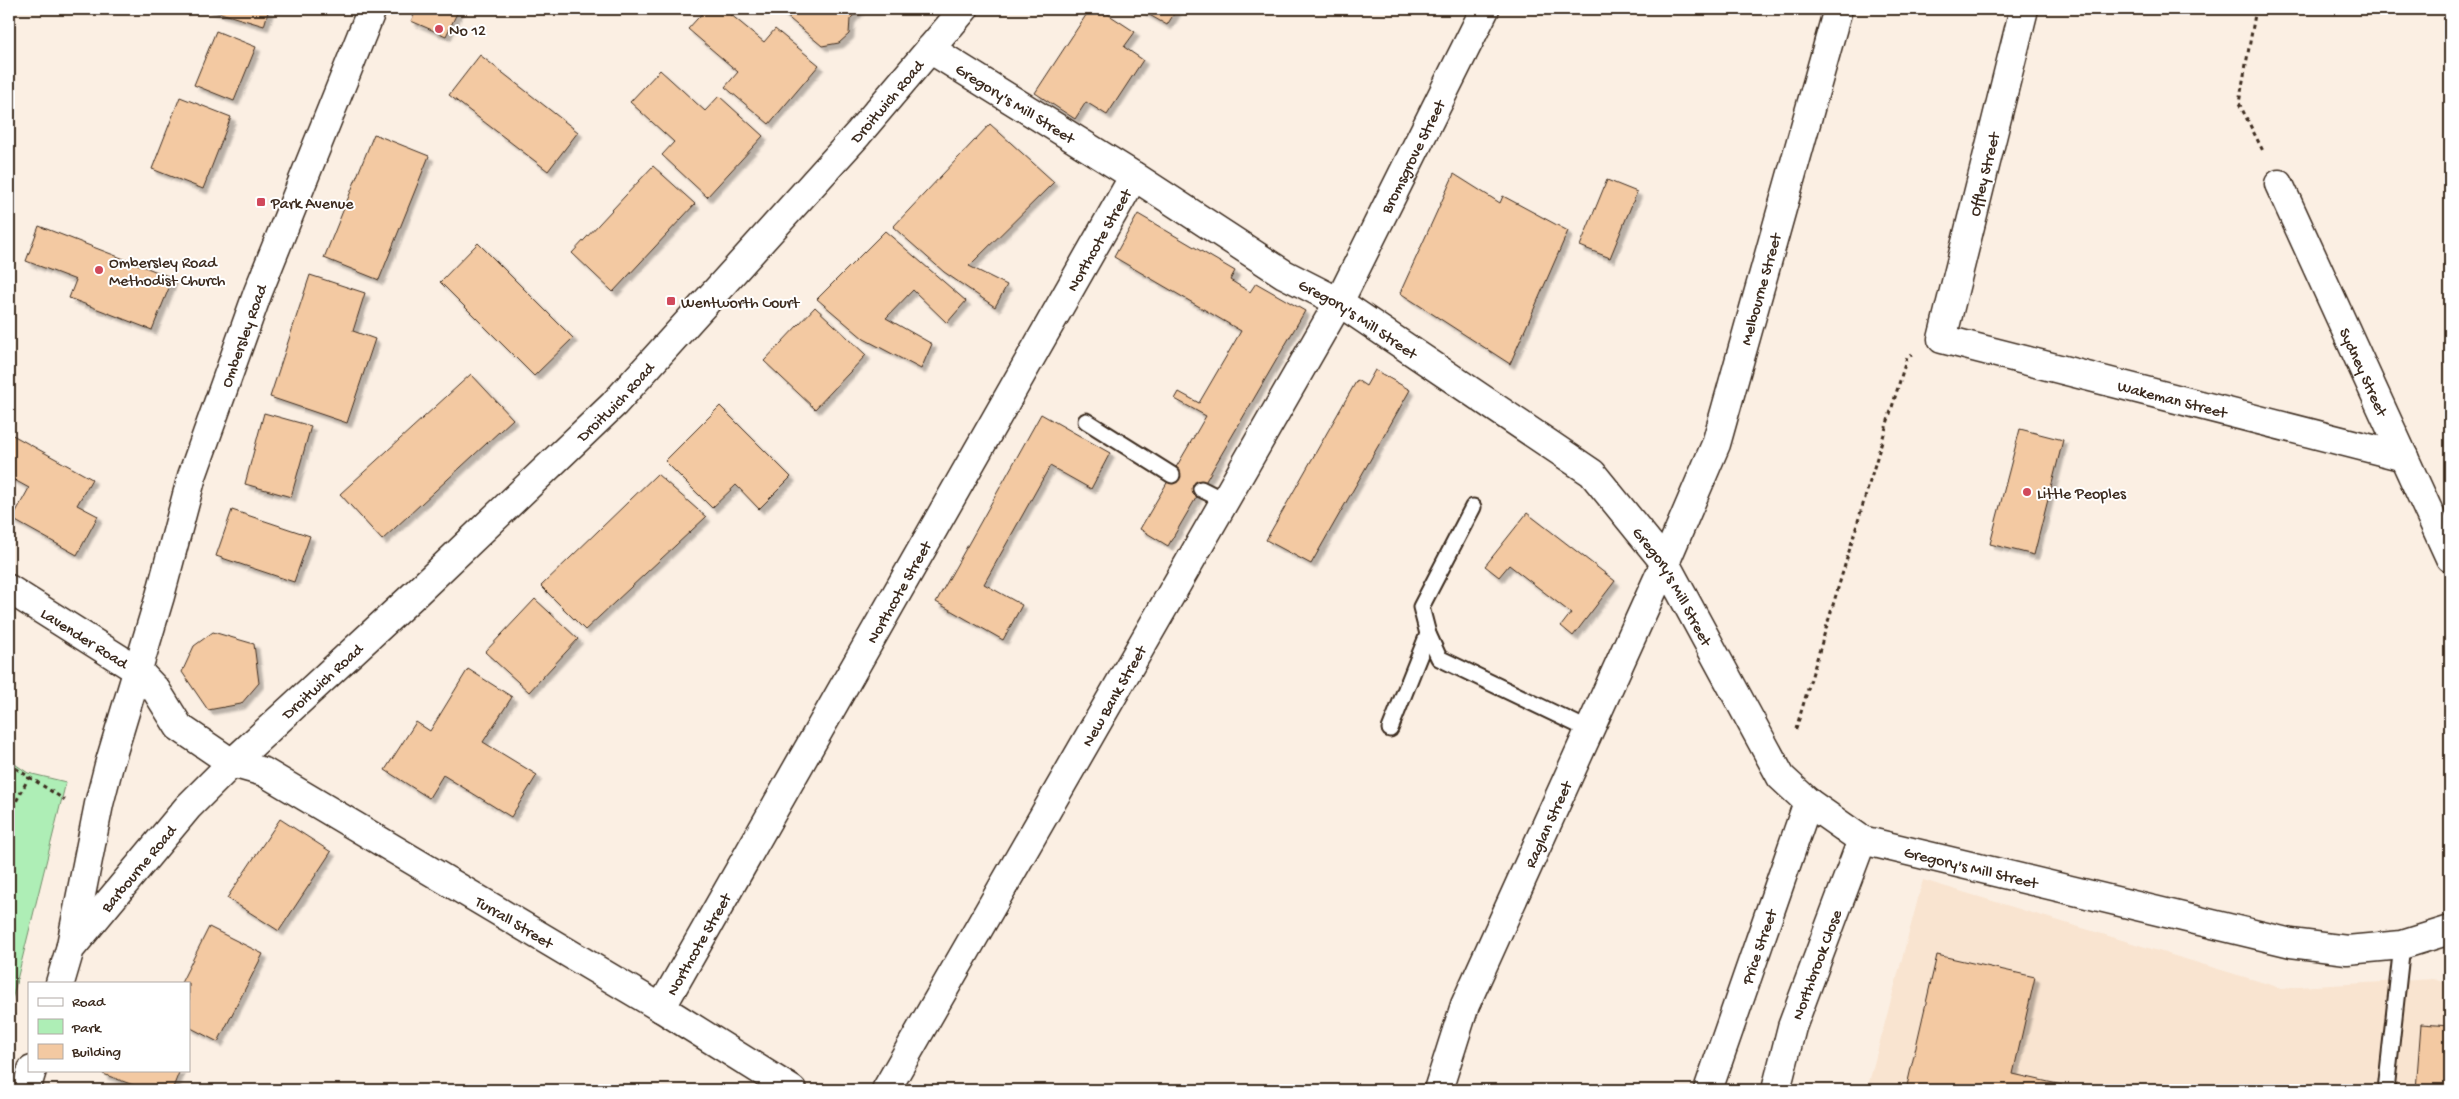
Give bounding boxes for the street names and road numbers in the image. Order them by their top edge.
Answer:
street label: Droitwich Road [848,56,930,149]
street label: Gregory's Mill Street [951,61,1078,150]
street label: Bromsgrove Street [1378,96,1452,218]
street label: Offley Street [1967,130,2006,219]
street label: Northcote Street [1064,185,1138,296]
street label: Melbourne Street [1738,230,1788,348]
street label: Gregory's Mill Street [1294,277,1421,366]
street label: Ombersley Road [219,281,274,391]
street label: Sydney Street [2333,326,2390,421]
street label: Droitwich Road [574,359,661,448]
street label: Wakeman Street [2115,378,2230,425]
street label: Gregory's Mill Street [1627,524,1715,651]
street label: Northcote Street [864,538,938,648]
street label: Lavender Road [36,605,132,676]
street label: Droitwich Road [279,640,369,726]
street label: New Bank Street [1079,642,1153,751]
street label: Raglan Street [1522,778,1579,872]
street label: Barbourne Road [98,821,183,918]
street label: Gregory's Mill Street [1902,844,2041,895]
street label: Northcote Street [664,890,738,1000]
street label: Turrall Street [470,893,557,955]
street label: Price Street [1739,906,1783,989]
street label: Northbrook Close [1790,907,1848,1023]

